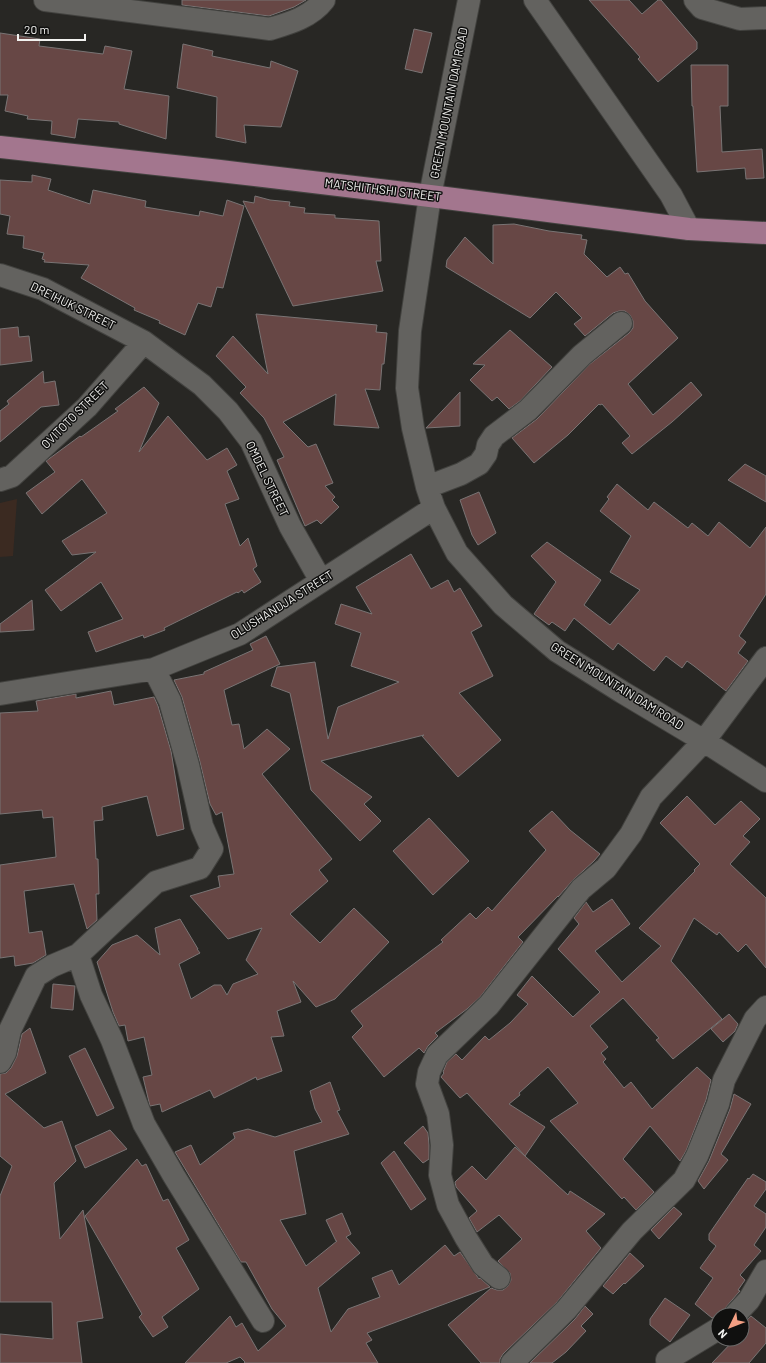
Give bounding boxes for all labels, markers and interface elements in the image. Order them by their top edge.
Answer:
scale bar [18,16,85,42]
text: 20 m [24,22,50,36]
street label: GREEN MOUNTAIN DAM ROAD [426,26,470,180]
street label: MATSHITHSHI STREET [324,175,442,203]
street label: DREIHUK STREET [29,278,118,332]
street label: OVITOTO STREET [38,378,111,451]
street label: OMDEL STREET [244,439,292,519]
street label: OLUSHANDJA STREET [228,567,336,641]
street label: GREEN MOUNTAIN DAM ROAD [549,639,686,732]
north arrow [710,1307,750,1347]
text: N [715,1327,730,1341]

